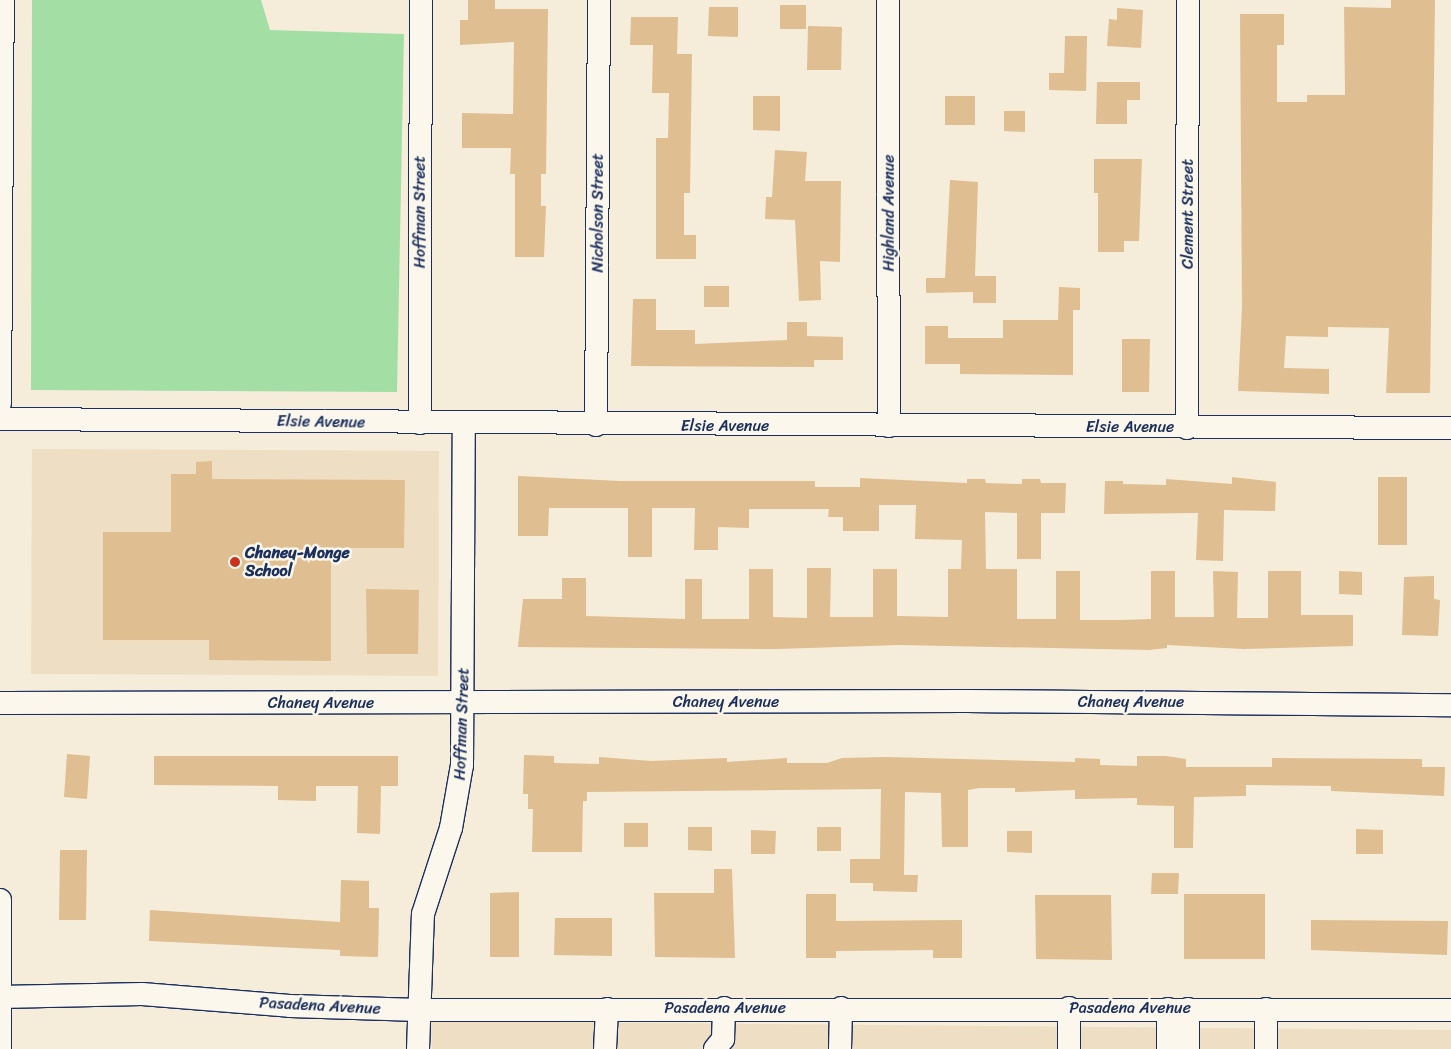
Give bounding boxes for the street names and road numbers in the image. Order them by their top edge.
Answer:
street label: Nicholson Street [588,153,608,273]
street label: Highland Avenue [879,154,899,272]
street label: Hoffman Street [410,155,430,269]
street label: Clement Street [1178,159,1198,269]
street label: Elsie Avenue [277,412,365,432]
street label: Elsie Avenue [681,416,769,436]
street label: Elsie Avenue [1086,417,1174,437]
street label: Hoffman Street [450,667,474,781]
street label: Chaney Avenue [673,692,779,712]
street label: Chaney Avenue [1078,692,1184,712]
street label: Chaney Avenue [268,693,374,713]
street label: Pasadena Avenue [259,993,381,1019]
street label: Pasadena Avenue [664,998,786,1018]
street label: Pasadena Avenue [1069,998,1191,1018]

